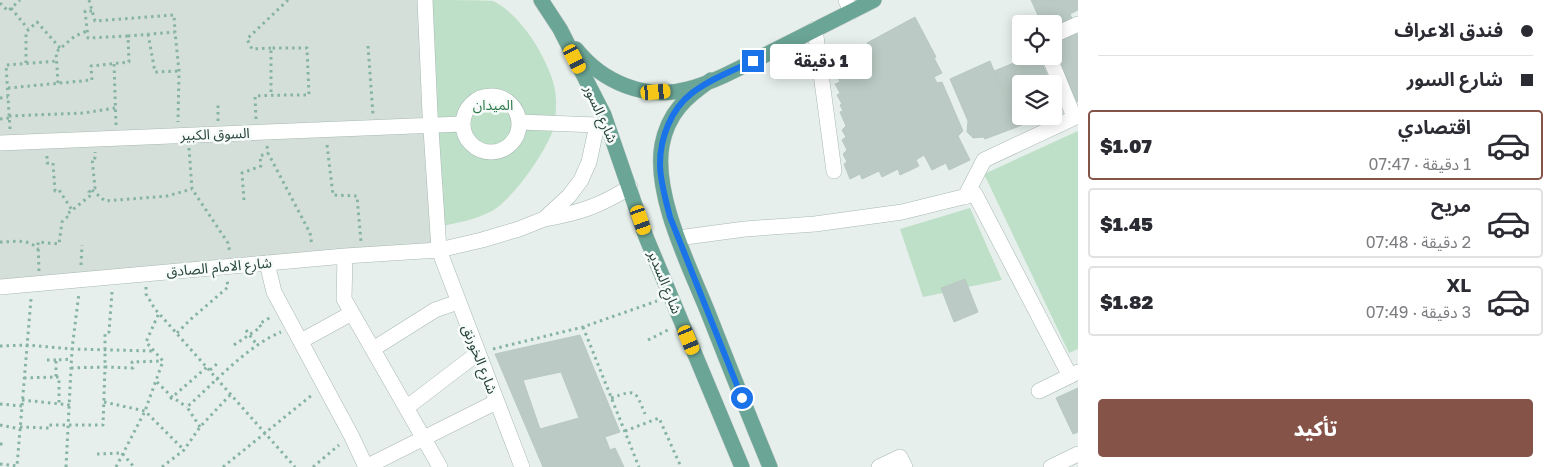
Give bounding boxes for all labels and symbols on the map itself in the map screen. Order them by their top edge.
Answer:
car [561,42,588,76]
callout: 1 دقيقة [770,44,873,78]
route end [742,50,764,72]
street label: شارع السور [578,81,622,147]
car [640,83,671,101]
park label: الميدان [473,96,513,114]
street label: السوق الكبير [179,124,250,144]
car [629,203,652,237]
street label: شارع السدير [642,247,686,317]
street label: شارع الامام الصادق [166,253,273,283]
street label: شارع الخورنق [457,322,502,397]
car [676,323,701,357]
route start [731,387,753,409]

